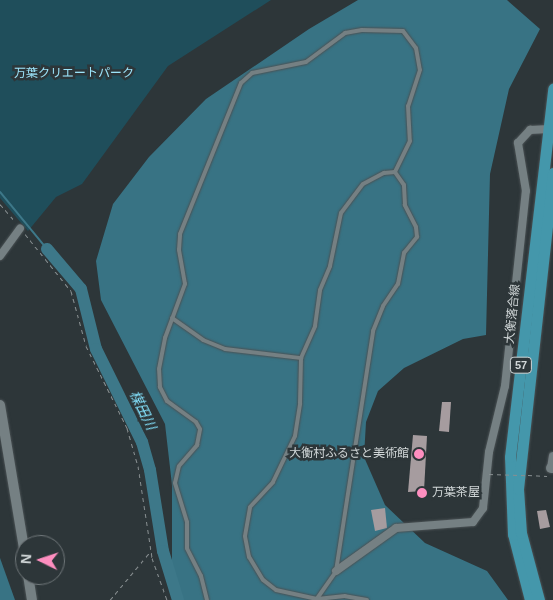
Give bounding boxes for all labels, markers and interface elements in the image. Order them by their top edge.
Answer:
park label: 万葉クリエートパーク [14,67,134,81]
street label: 大衡落合線 [503,283,523,345]
road number: 57 [510,356,532,374]
water label: 楳田川 [126,387,160,433]
place label: 大衡村ふるさと美術館 [289,447,409,461]
marker: 大衡村ふるさと美術館 [413,448,425,460]
place label: 万葉茶屋 [432,486,480,500]
marker: 万葉茶屋 [416,487,428,499]
north arrow [15,535,65,585]
text: N [18,553,34,565]

